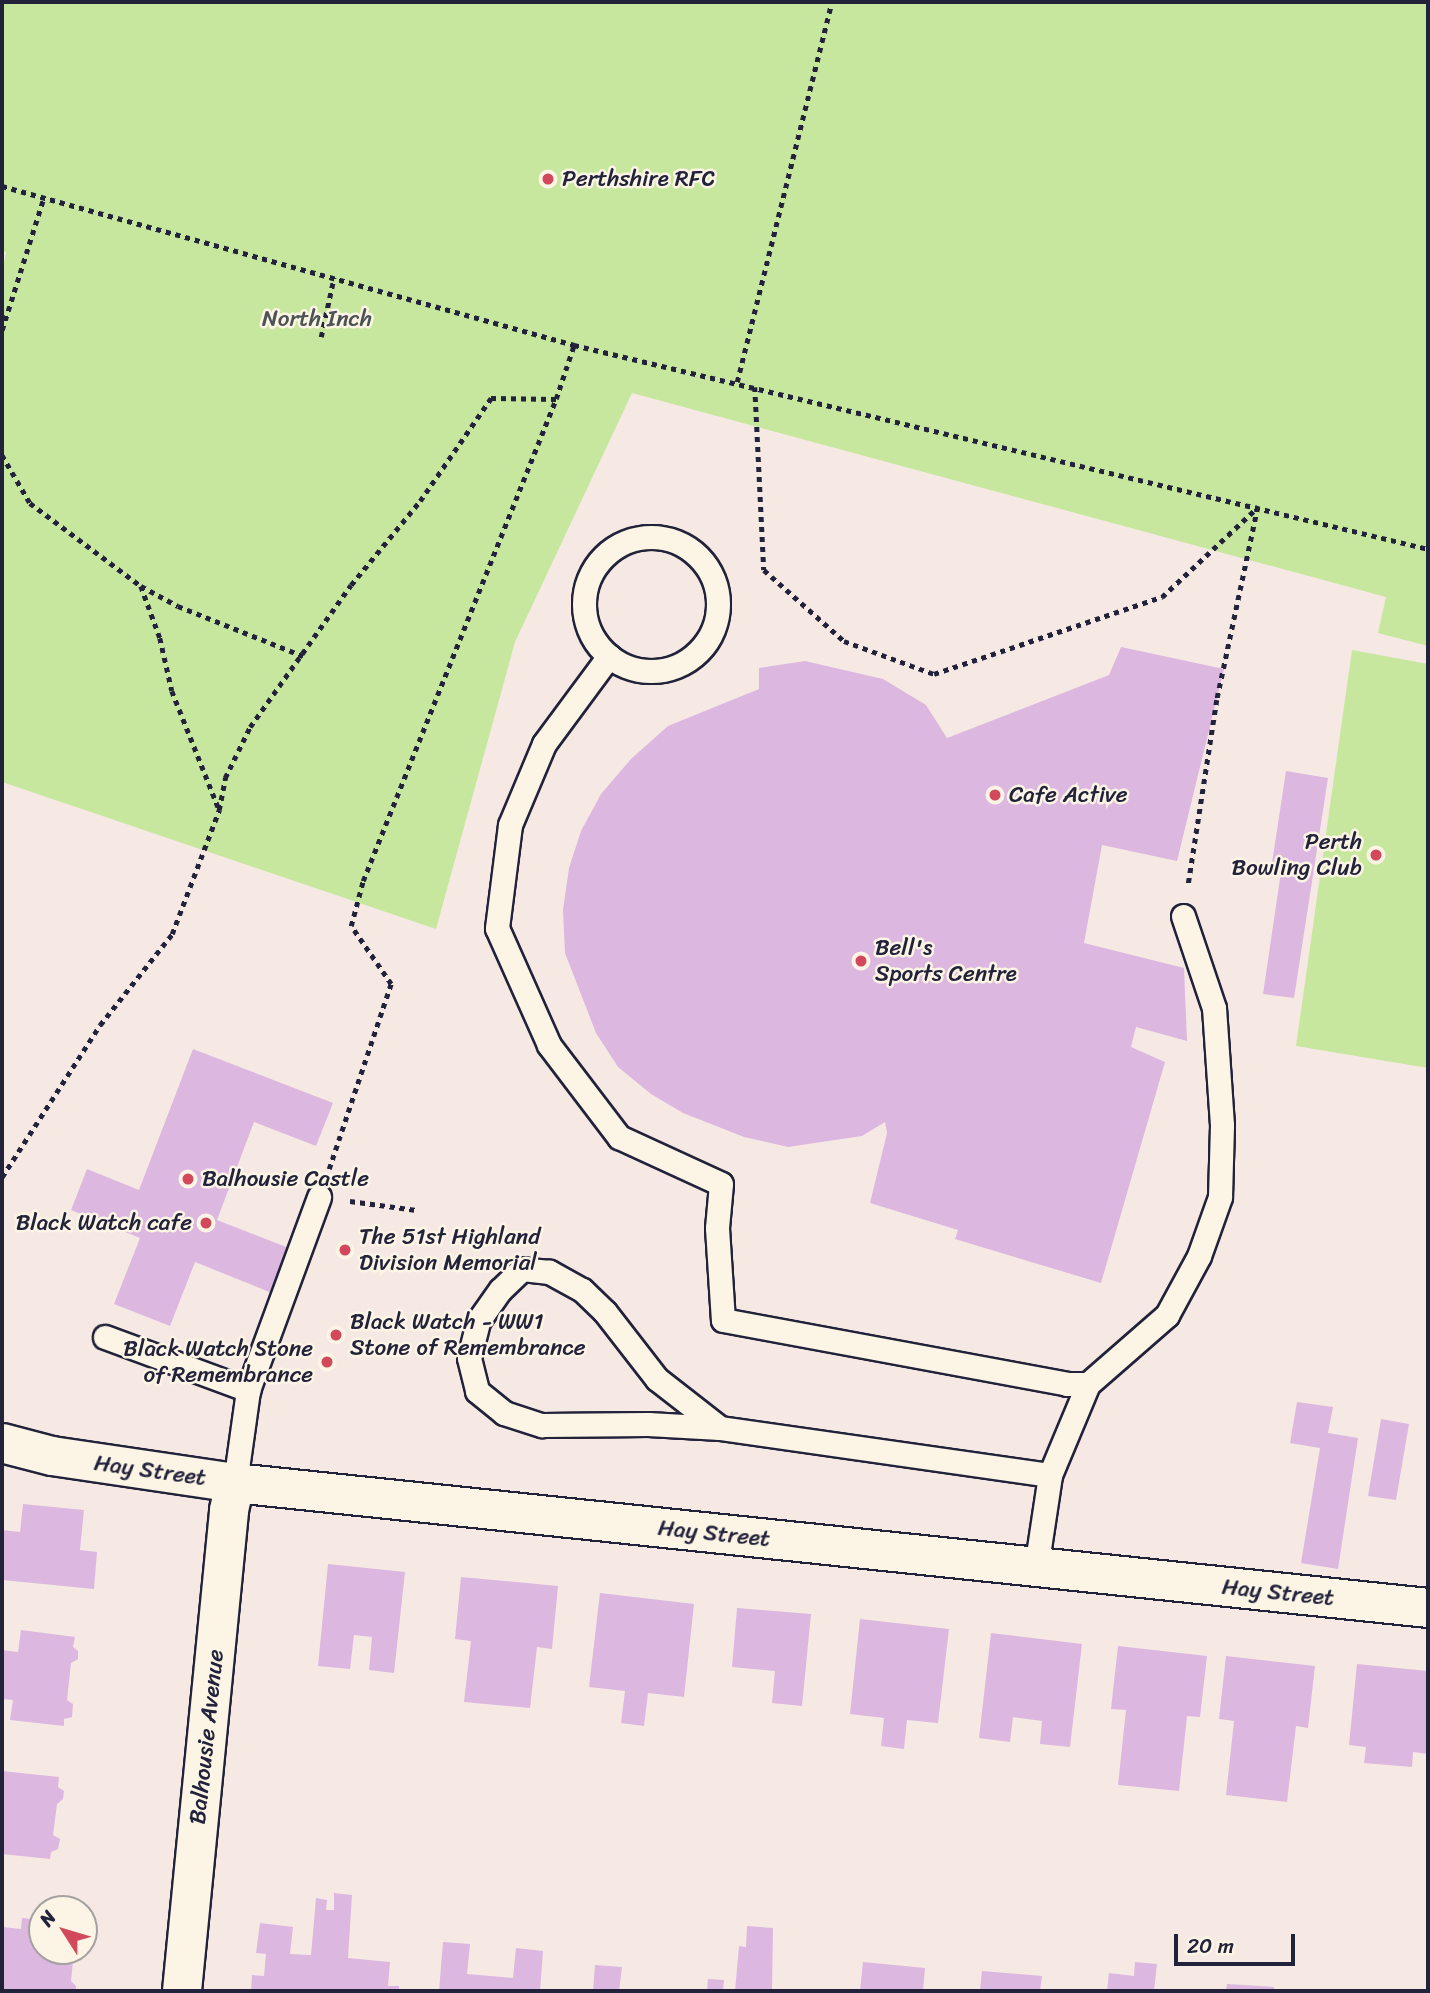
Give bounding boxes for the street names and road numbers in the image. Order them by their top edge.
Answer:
street label: Hay Street [92,1449,208,1493]
street label: Hay Street [657,1514,771,1554]
street label: Hay Street [1221,1573,1335,1613]
street label: Balhousie Avenue [184,1648,230,1826]

